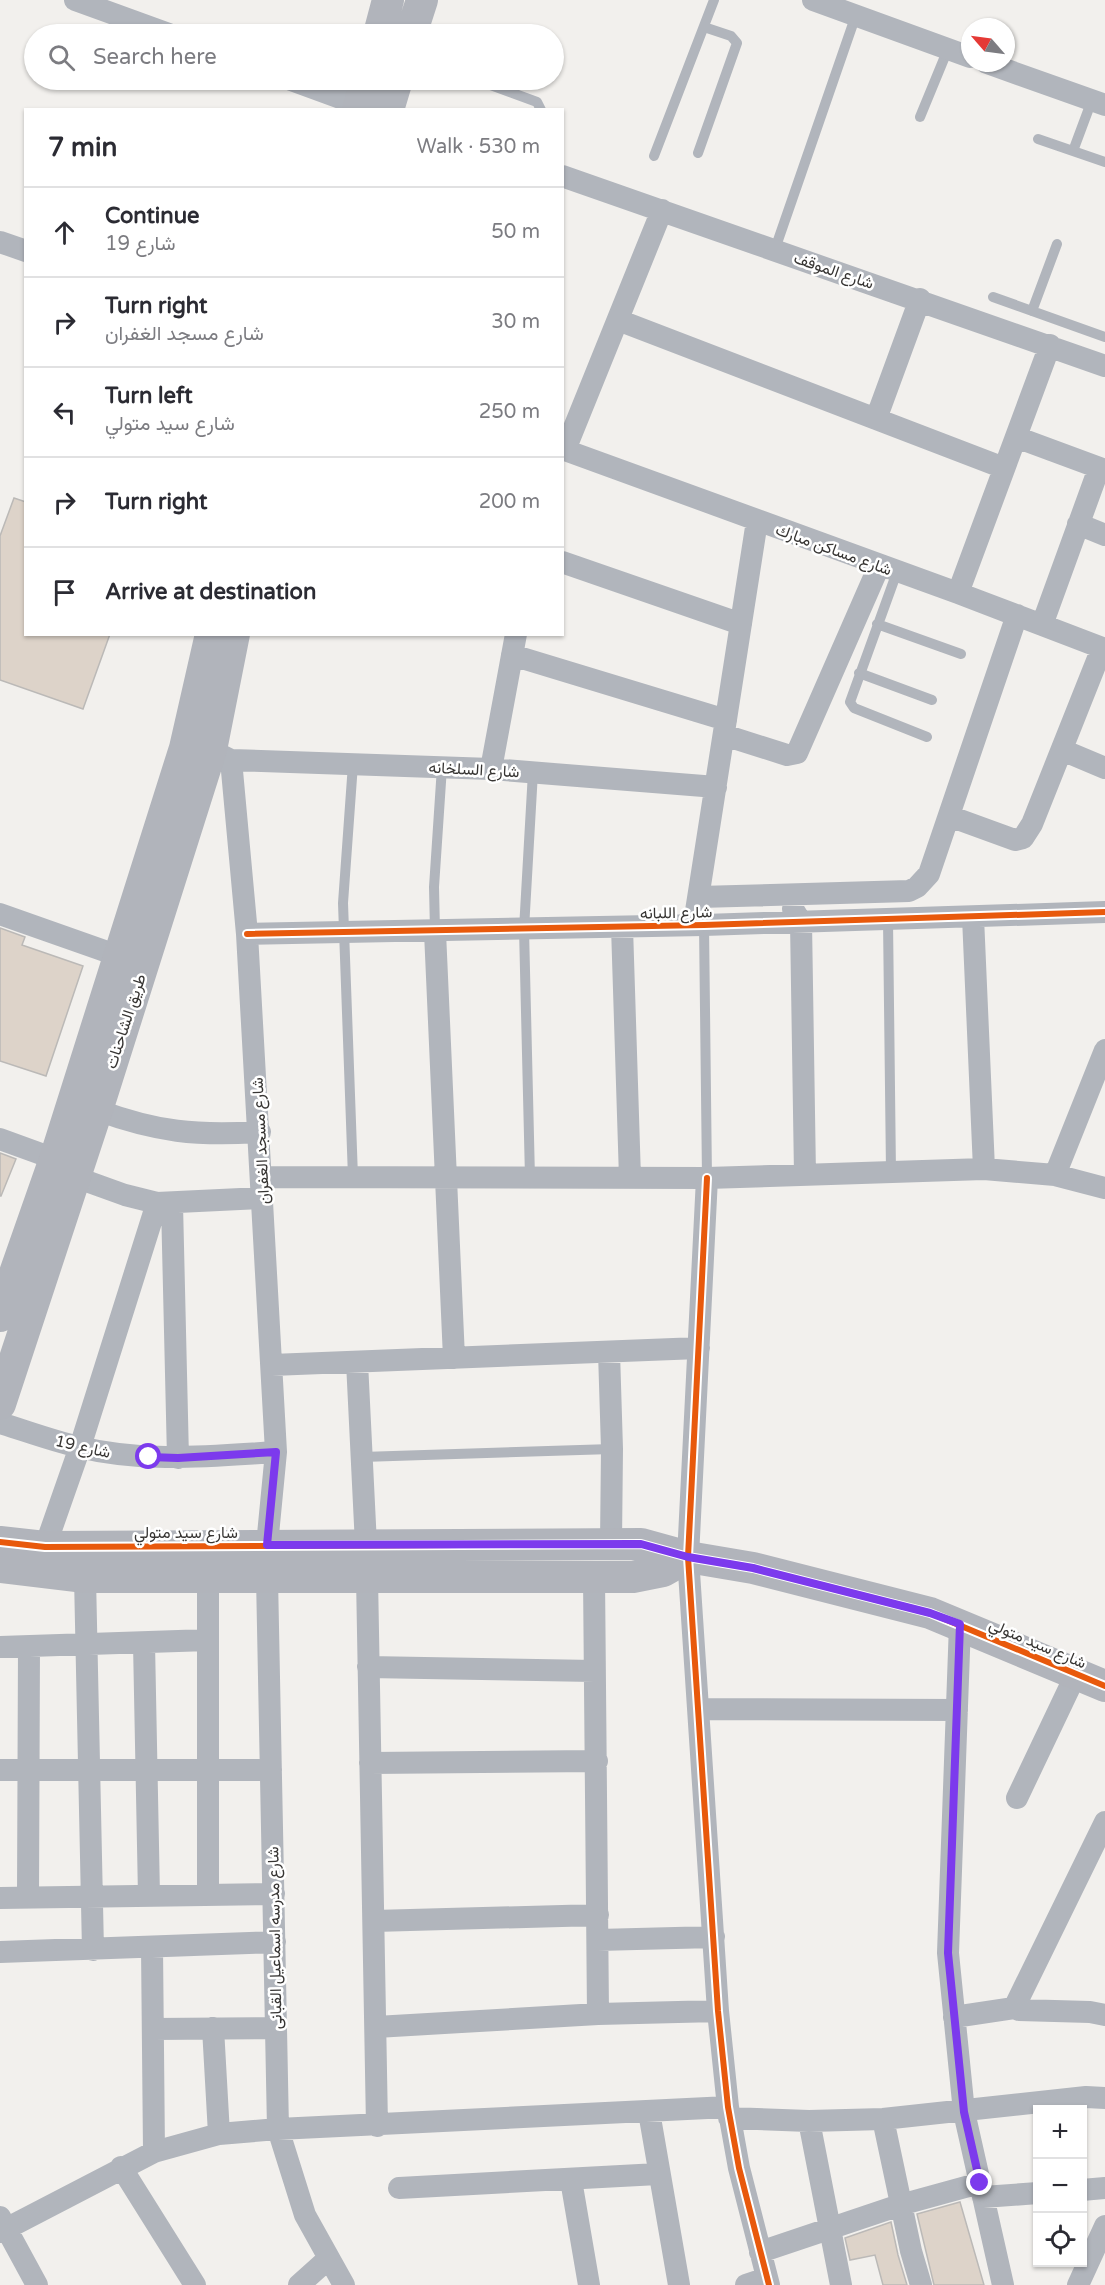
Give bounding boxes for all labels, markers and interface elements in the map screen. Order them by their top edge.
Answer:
north arrow [961,18,1015,72]
search box [24,24,564,90]
icon: search [45,41,78,74]
text: Search here [93,44,217,70]
text: 7 min [48,132,117,163]
text: Walk · 530 m [417,135,540,159]
text: Continue [105,203,200,229]
icon: ahead [48,216,81,249]
text: 50 m [491,220,540,244]
text: شارع 19 [105,232,176,256]
street label: شارع الموقف [791,248,876,295]
text: Turn right [105,293,207,319]
icon: right [48,306,81,339]
text: 30 m [491,310,540,334]
text: شارع مسجد الغفران [105,322,264,346]
text: Turn left [105,383,193,409]
icon: left [48,396,81,429]
text: 250 m [479,400,540,424]
text: شارع سيد متولي [105,412,235,436]
icon: right [48,486,81,519]
text: Turn right [105,489,207,515]
text: 200 m [479,490,540,514]
street label: شارع مساكن مبارك [773,520,894,581]
icon: arrive [48,576,81,609]
text: Arrive at destination [105,579,316,605]
street label: شارع السلخانه [428,758,520,783]
street label: شارع اللبانه [640,902,712,925]
street label: طريق الشاحنات [101,971,151,1071]
street label: شارع مسجد الغفران [248,1077,275,1205]
street label: شارع 19 [53,1431,113,1464]
route start [135,1443,161,1469]
street label: شارع سيد متولي [134,1523,238,1546]
street label: شارع سيد متولي [985,1614,1089,1676]
street label: شارع مدرسه اسماعيل القبانى [263,1846,288,2030]
map controls [1033,2105,1087,2267]
button: + [1033,2105,1087,2159]
button: − [1033,2159,1087,2213]
route end [966,2169,992,2195]
button: locate [1033,2213,1087,2267]

